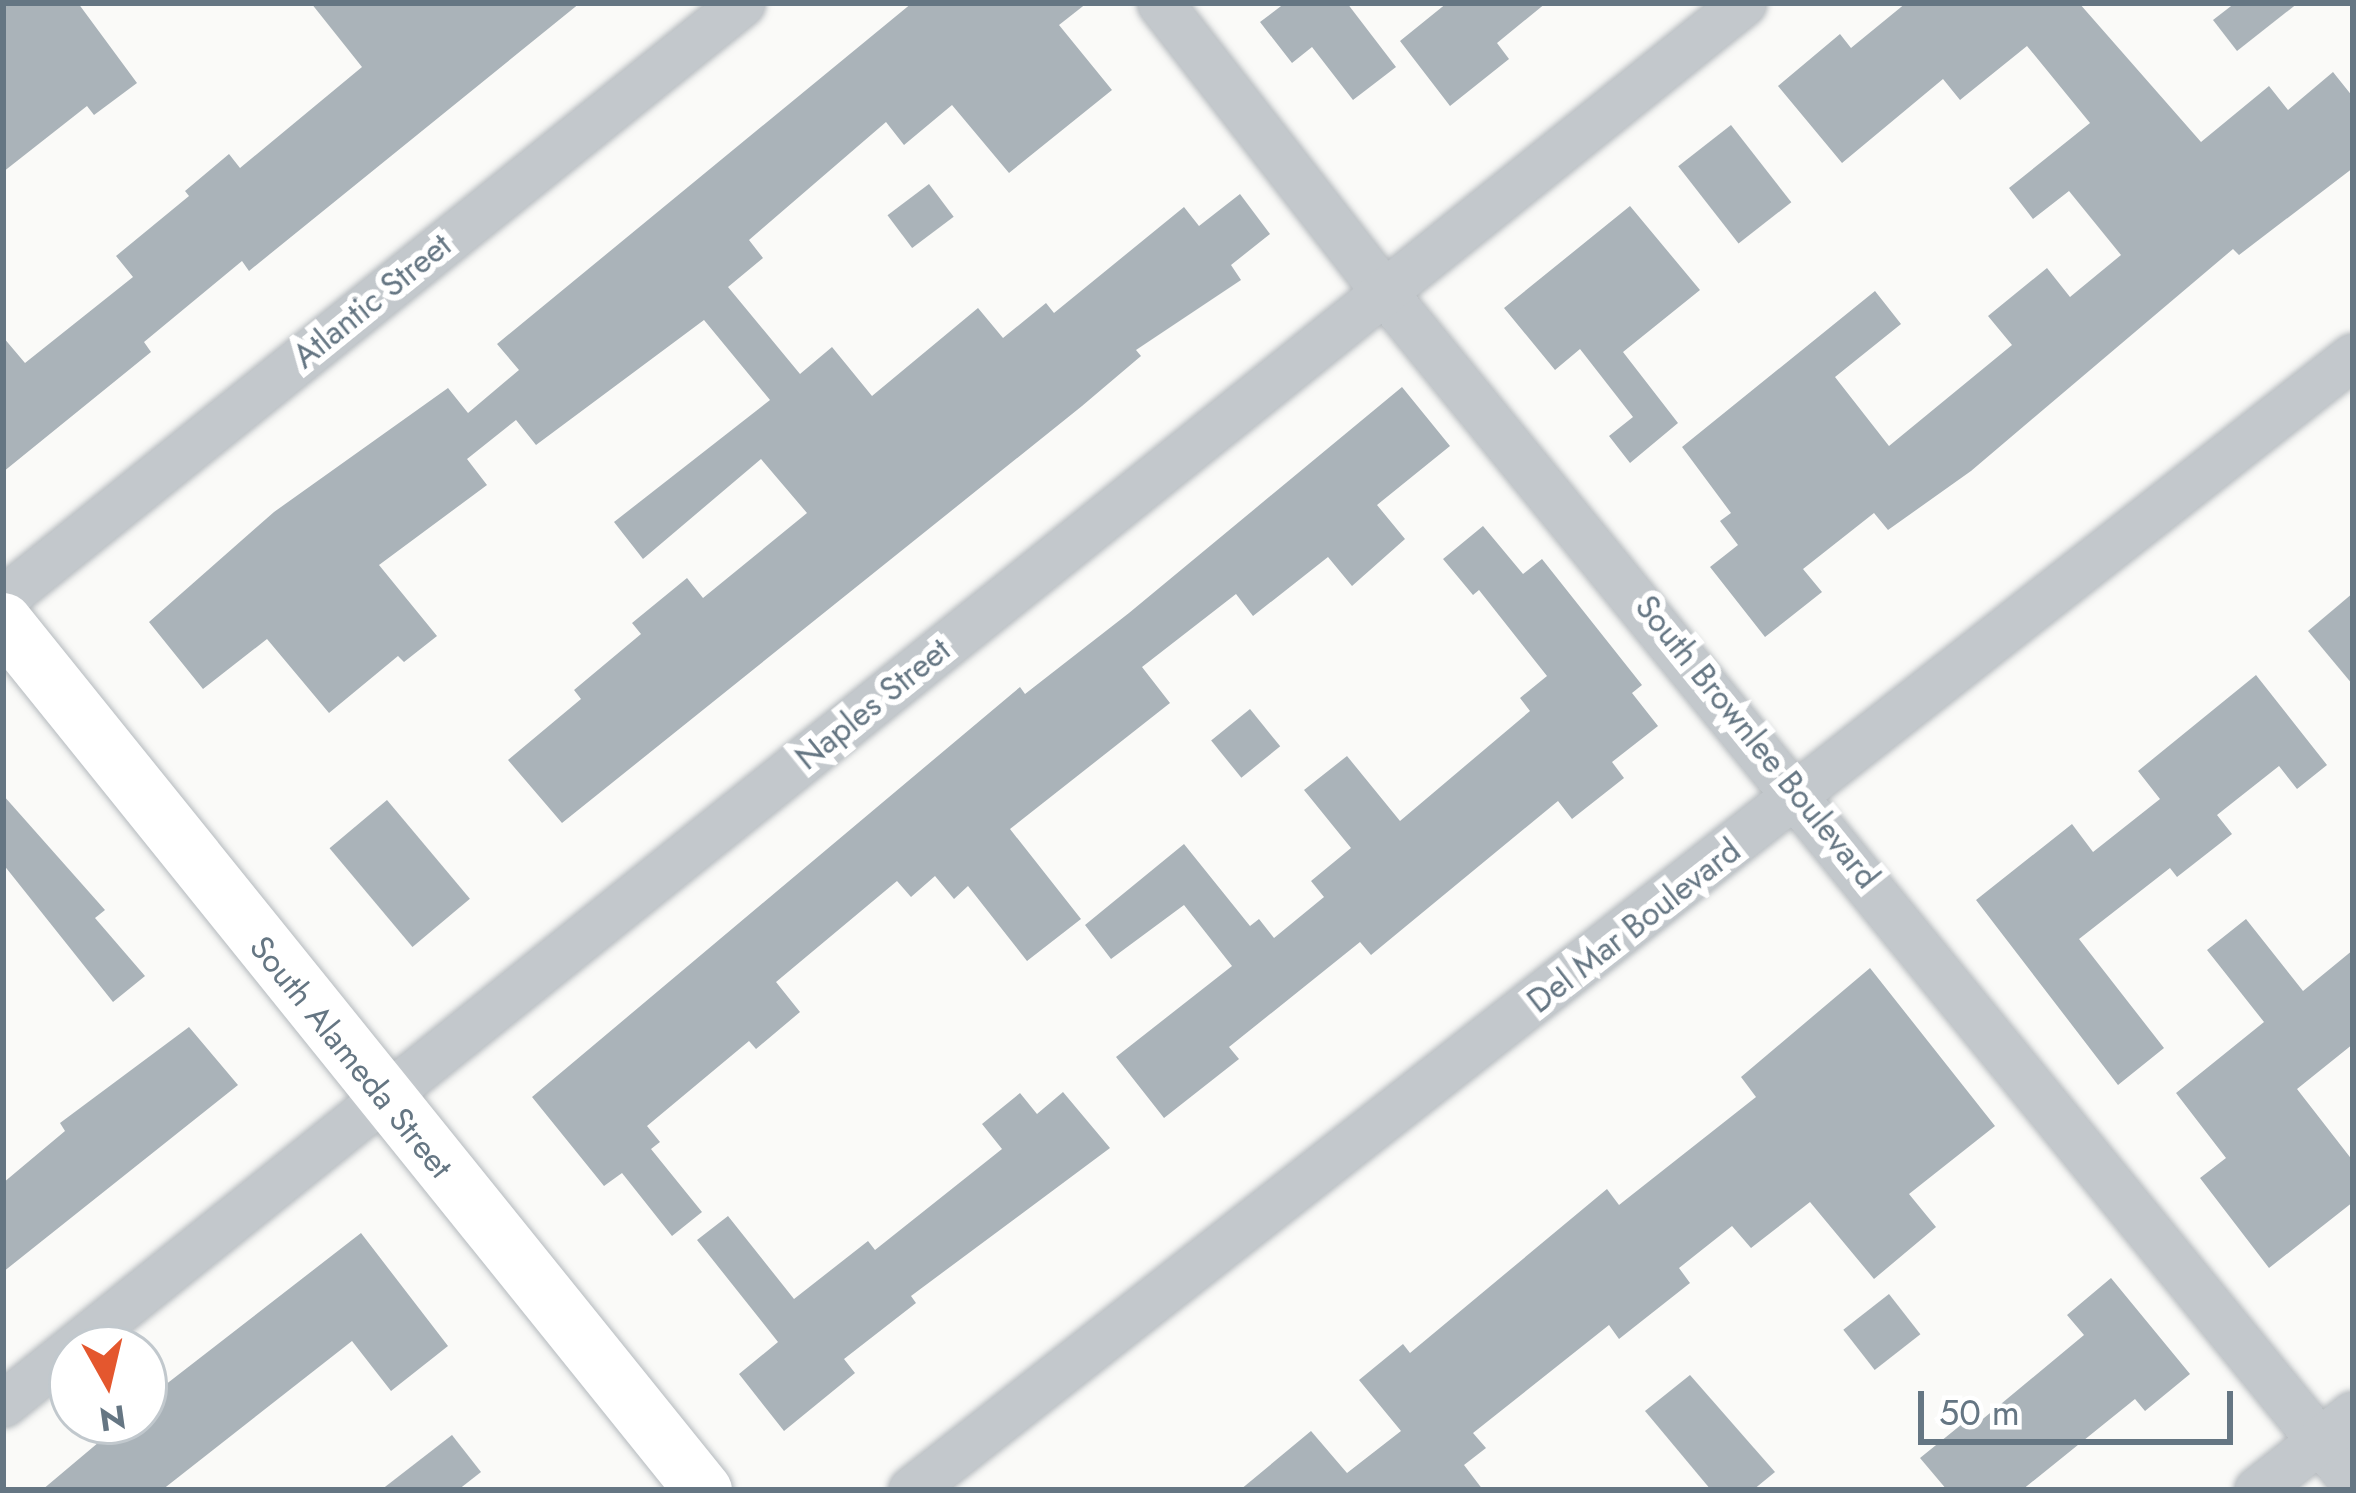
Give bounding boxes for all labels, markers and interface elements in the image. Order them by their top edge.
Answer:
street label: Atlantic Street [285,225,459,377]
street label: South Brownlee Boulevard [1627,588,1887,896]
street label: Naples Street [788,630,958,778]
street label: Del Mar Boulevard [1520,831,1748,1021]
street label: South Alameda Street [241,928,461,1186]
north arrow [48,1325,168,1445]
scale bar [1924,1367,2239,1441]
text: 50 m [1939,1386,2020,1438]
text: N [96,1393,129,1443]

